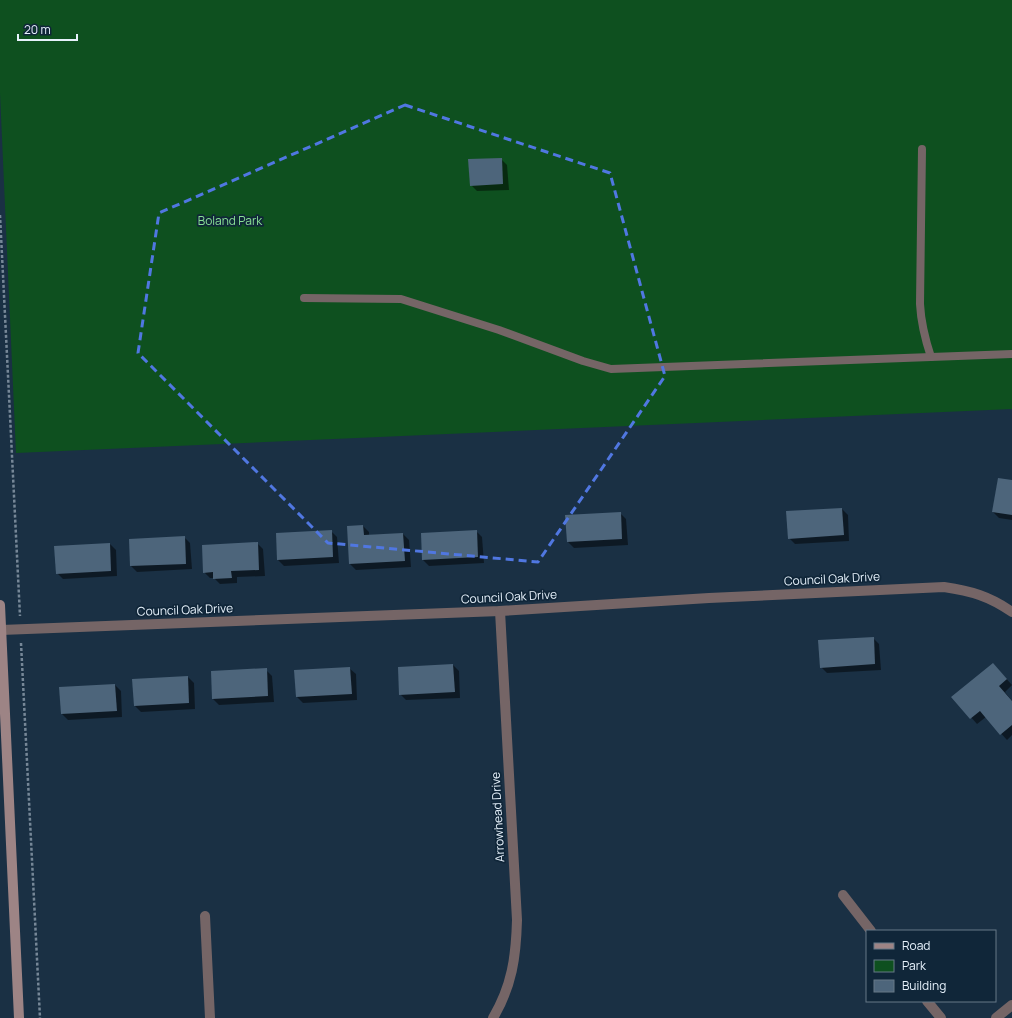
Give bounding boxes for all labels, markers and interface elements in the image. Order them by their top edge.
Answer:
scale bar [18,16,77,42]
text: 20 m [24,21,51,38]
park label: Boland Park [198,212,263,229]
street label: Council Oak Drive [784,567,880,590]
street label: Council Oak Drive [461,585,557,608]
street label: Council Oak Drive [137,599,233,620]
street label: Arrowhead Drive [487,771,508,863]
legend [866,930,996,1002]
text: Road [902,937,930,954]
text: Park [902,957,927,974]
text: Building [902,977,946,994]

